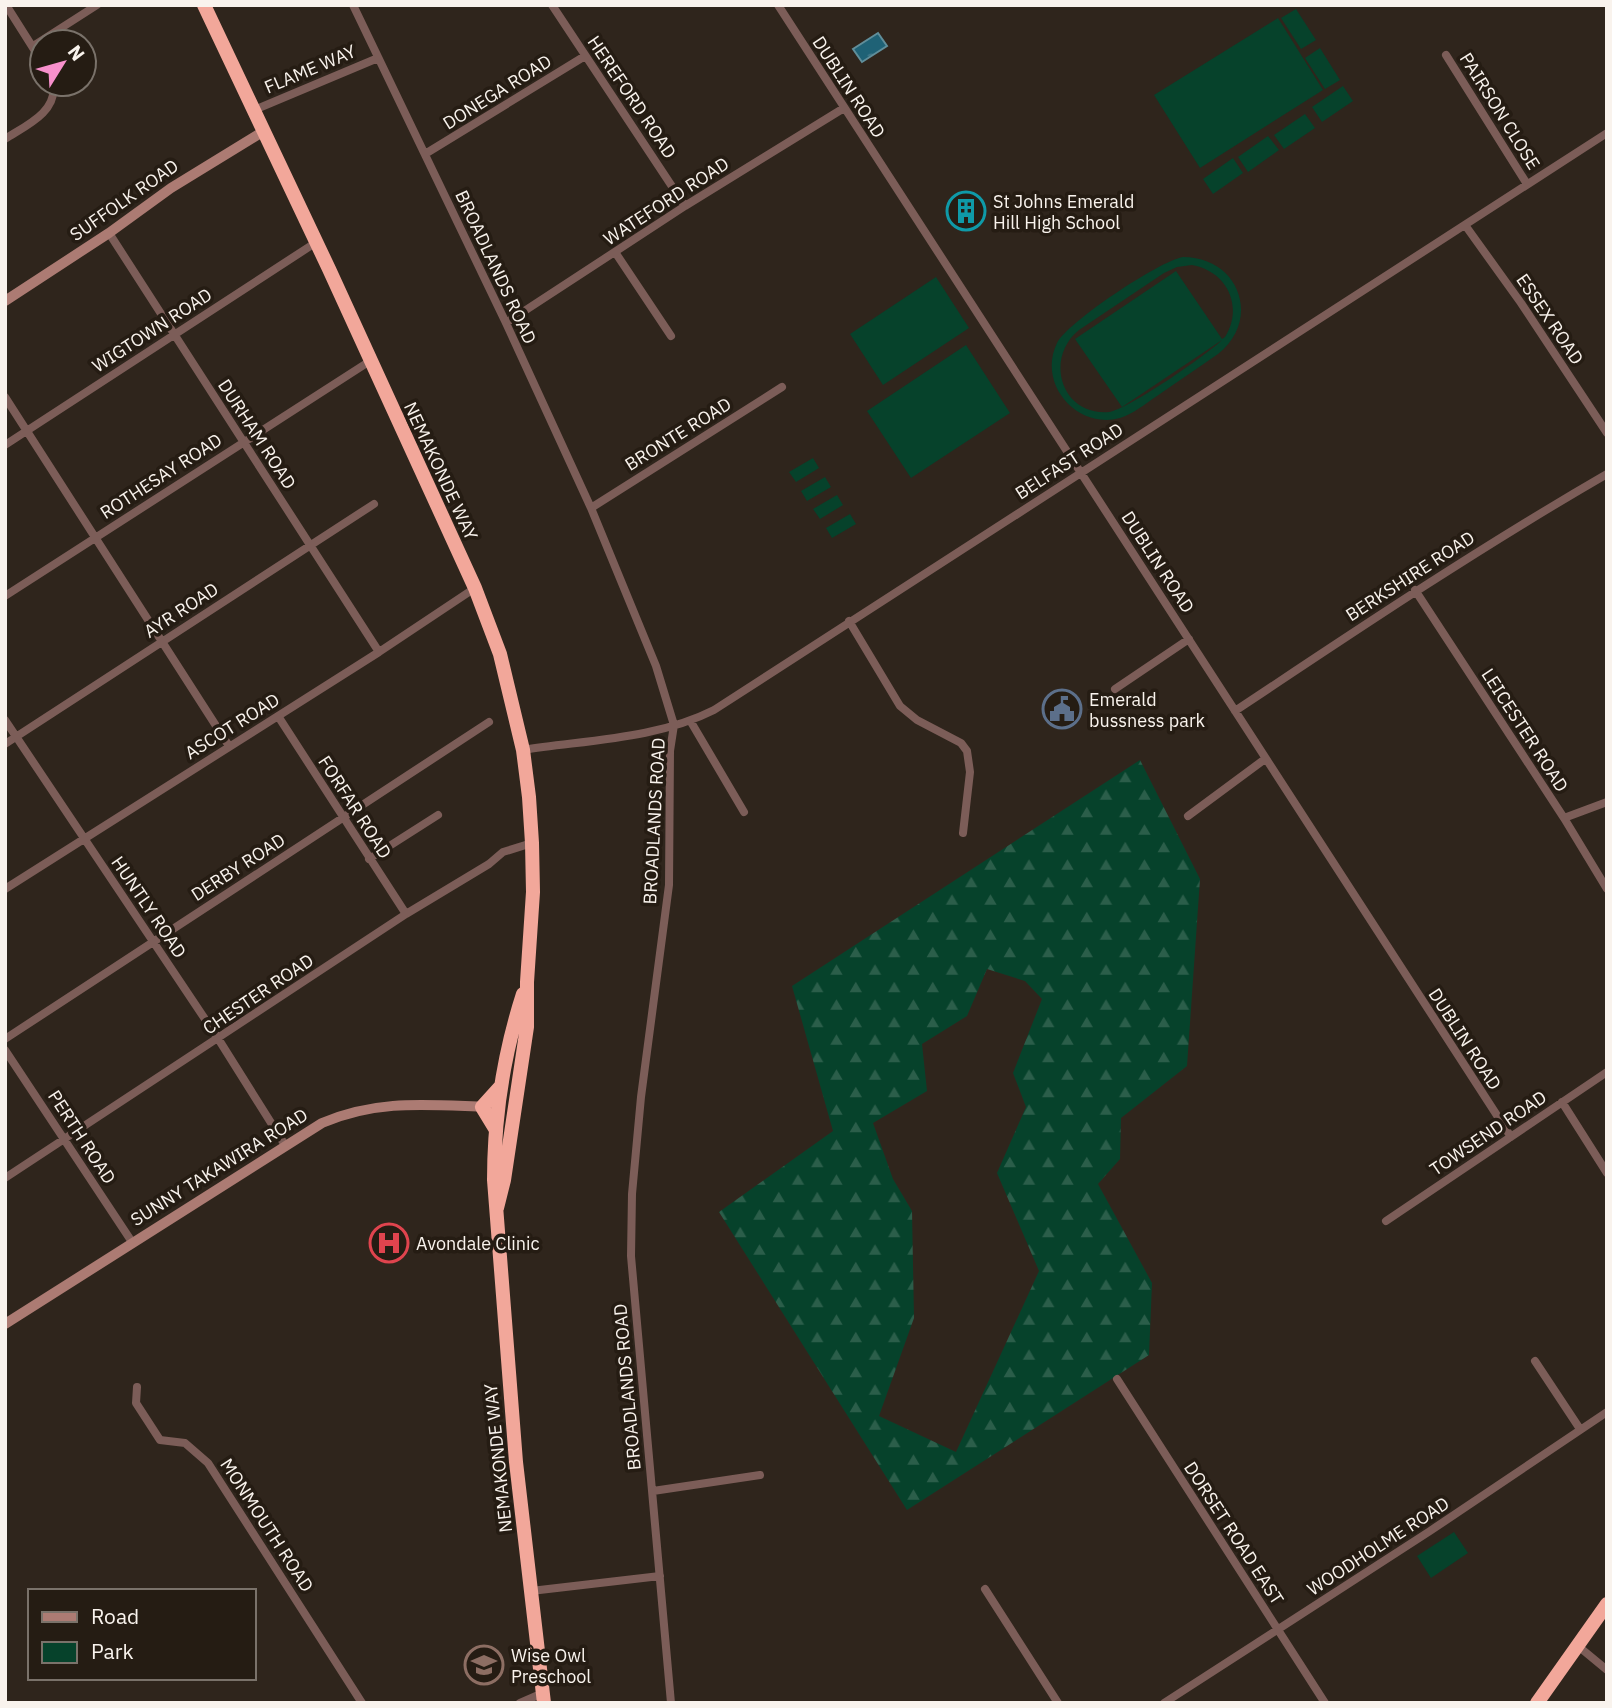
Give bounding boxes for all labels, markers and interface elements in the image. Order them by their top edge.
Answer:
north arrow [28,28,98,98]
street label: HEREFORD ROAD [582,31,682,163]
street label: DUBLIN ROAD [808,32,890,142]
street label: FLAME WAY [261,39,360,99]
text: N [63,40,90,65]
street label: PAIRSON CLOSE [1455,48,1545,174]
street label: DONEGA ROAD [438,49,556,135]
street label: WATEFORD ROAD [599,152,733,250]
street label: SUFFOLK ROAD [65,154,183,246]
street label: BROADLANDS ROAD [450,186,542,348]
building icon: St Johns Emerald Hill High School [945,190,987,232]
place label: St Johns Emerald Hill High School [993,190,1134,234]
street label: ESSEX ROAD [1511,269,1589,369]
street label: WIGTOWN ROAD [88,283,216,377]
street label: DURHAM ROAD [213,375,301,493]
street label: BRONTE ROAD [621,392,735,476]
street label: NEMAKONDE WAY [399,398,483,544]
street label: BELFAST ROAD [1011,418,1127,504]
street label: ROTHESAY ROAD [96,428,226,524]
street label: DUBLIN ROAD [1117,507,1199,617]
street label: BERKSHIRE ROAD [1341,526,1479,626]
street label: AYR ROAD [139,577,223,643]
street label: LEICESTER ROAD [1477,664,1573,796]
street label: ASCOT ROAD [180,688,284,764]
public building icon: Emerald bussness park [1041,688,1083,730]
place label: Emerald bussness park [1089,688,1206,732]
street label: BROADLANDS ROAD [638,737,670,905]
street label: FORFAR ROAD [313,751,397,863]
street label: DERBY ROAD [187,828,289,906]
street label: HUNTLY ROAD [106,852,192,962]
street label: CHESTER ROAD [198,949,318,1039]
street label: DUBLIN ROAD [1424,984,1506,1094]
street label: TOWSEND ROAD [1425,1085,1551,1181]
street label: PERTH ROAD [43,1086,121,1188]
street label: SUNNY TAKAWIRA ROAD [126,1103,312,1231]
hospital icon: Avondale Clinic [368,1222,410,1264]
place label: Avondale Clinic [416,1232,540,1255]
street label: BROADLANDS ROAD [608,1303,646,1471]
street label: NEMAKONDE WAY [479,1382,517,1534]
street label: MONMOUTH ROAD [215,1454,319,1596]
street label: DORSET ROAD EAST [1179,1457,1289,1609]
street label: WOODHOLME ROAD [1303,1491,1453,1601]
legend [28,1589,256,1680]
text: Road [91,1602,139,1630]
text: Park [91,1637,134,1665]
school or university icon: Wise Owl Preschool [463,1644,505,1686]
place label: Wise Owl Preschool [511,1644,591,1688]

